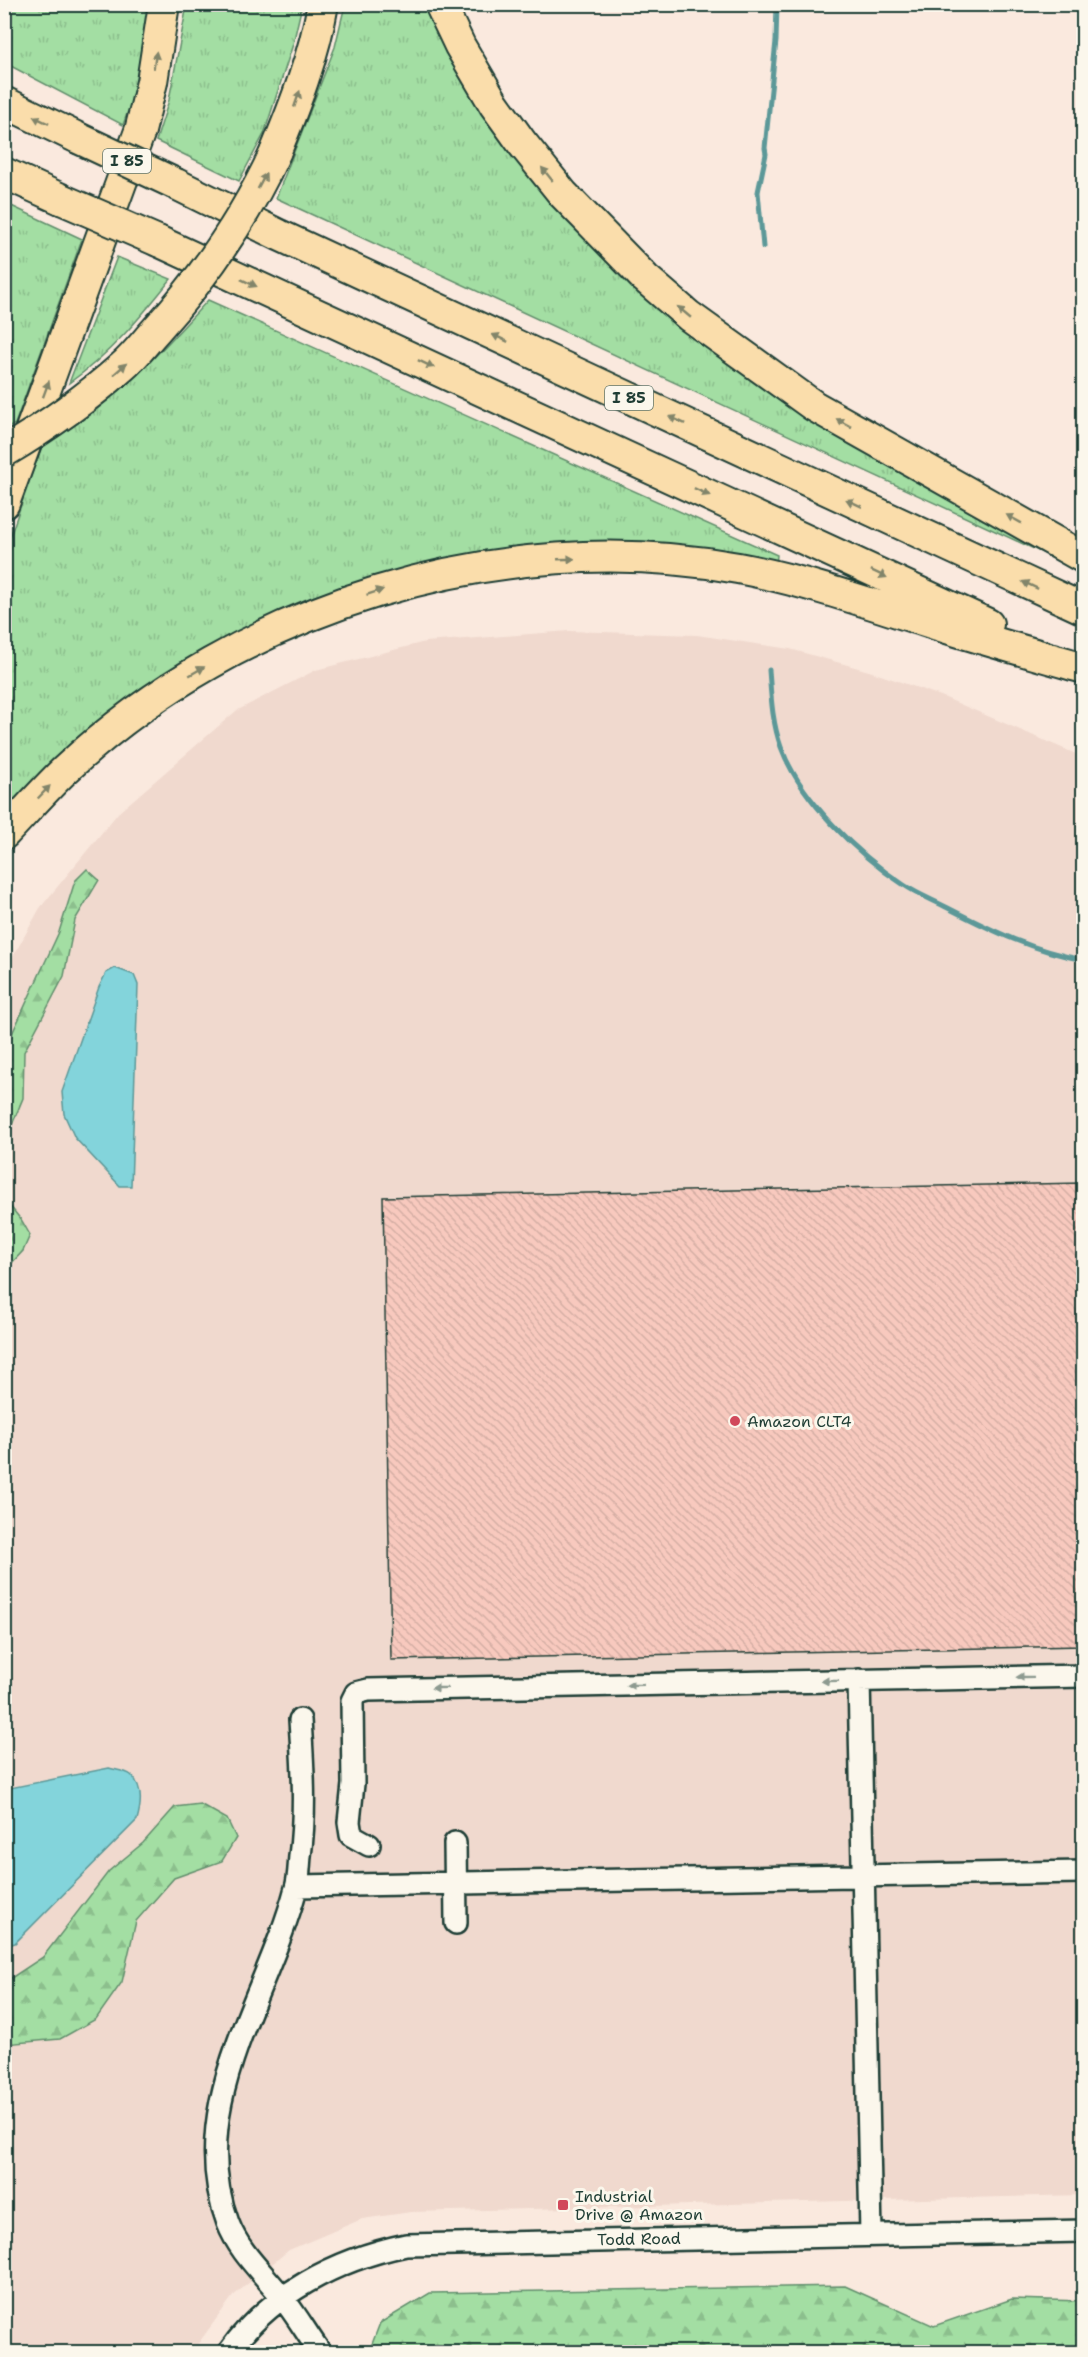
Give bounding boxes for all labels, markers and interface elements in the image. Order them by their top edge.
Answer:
one-way arrow [151,50,160,69]
one-way arrow [293,90,302,108]
one-way arrow [33,116,50,125]
road number: I 85 [103,149,151,173]
one-way arrow [540,166,553,182]
one-way arrow [257,172,267,189]
one-way arrow [240,278,257,287]
one-way arrow [677,306,692,319]
one-way arrow [491,333,509,343]
one-way arrow [418,360,435,369]
one-way arrow [112,363,127,376]
one-way arrow [42,380,51,398]
road number: I 85 [605,386,653,410]
one-way arrow [668,416,685,425]
one-way arrow [835,418,852,428]
one-way arrow [694,487,711,496]
one-way arrow [845,498,862,507]
one-way arrow [1005,514,1022,524]
one-way arrow [557,554,576,564]
one-way arrow [871,569,889,579]
one-way arrow [1022,580,1039,589]
one-way arrow [366,587,384,596]
one-way arrow [189,666,205,677]
one-way arrow [37,785,51,799]
place label: Amazon CLT4 [747,1411,852,1432]
marker: Amazon CLT4 [728,1414,742,1428]
one-way arrow [1016,1672,1035,1682]
one-way arrow [821,1676,840,1686]
one-way arrow [626,1680,645,1689]
one-way arrow [431,1684,450,1693]
place label: Industrial Drive @ Amazon [575,2186,703,2225]
marker: Industrial Drive @ Amazon [556,2198,570,2212]
street label: Todd Road [597,2228,681,2250]

